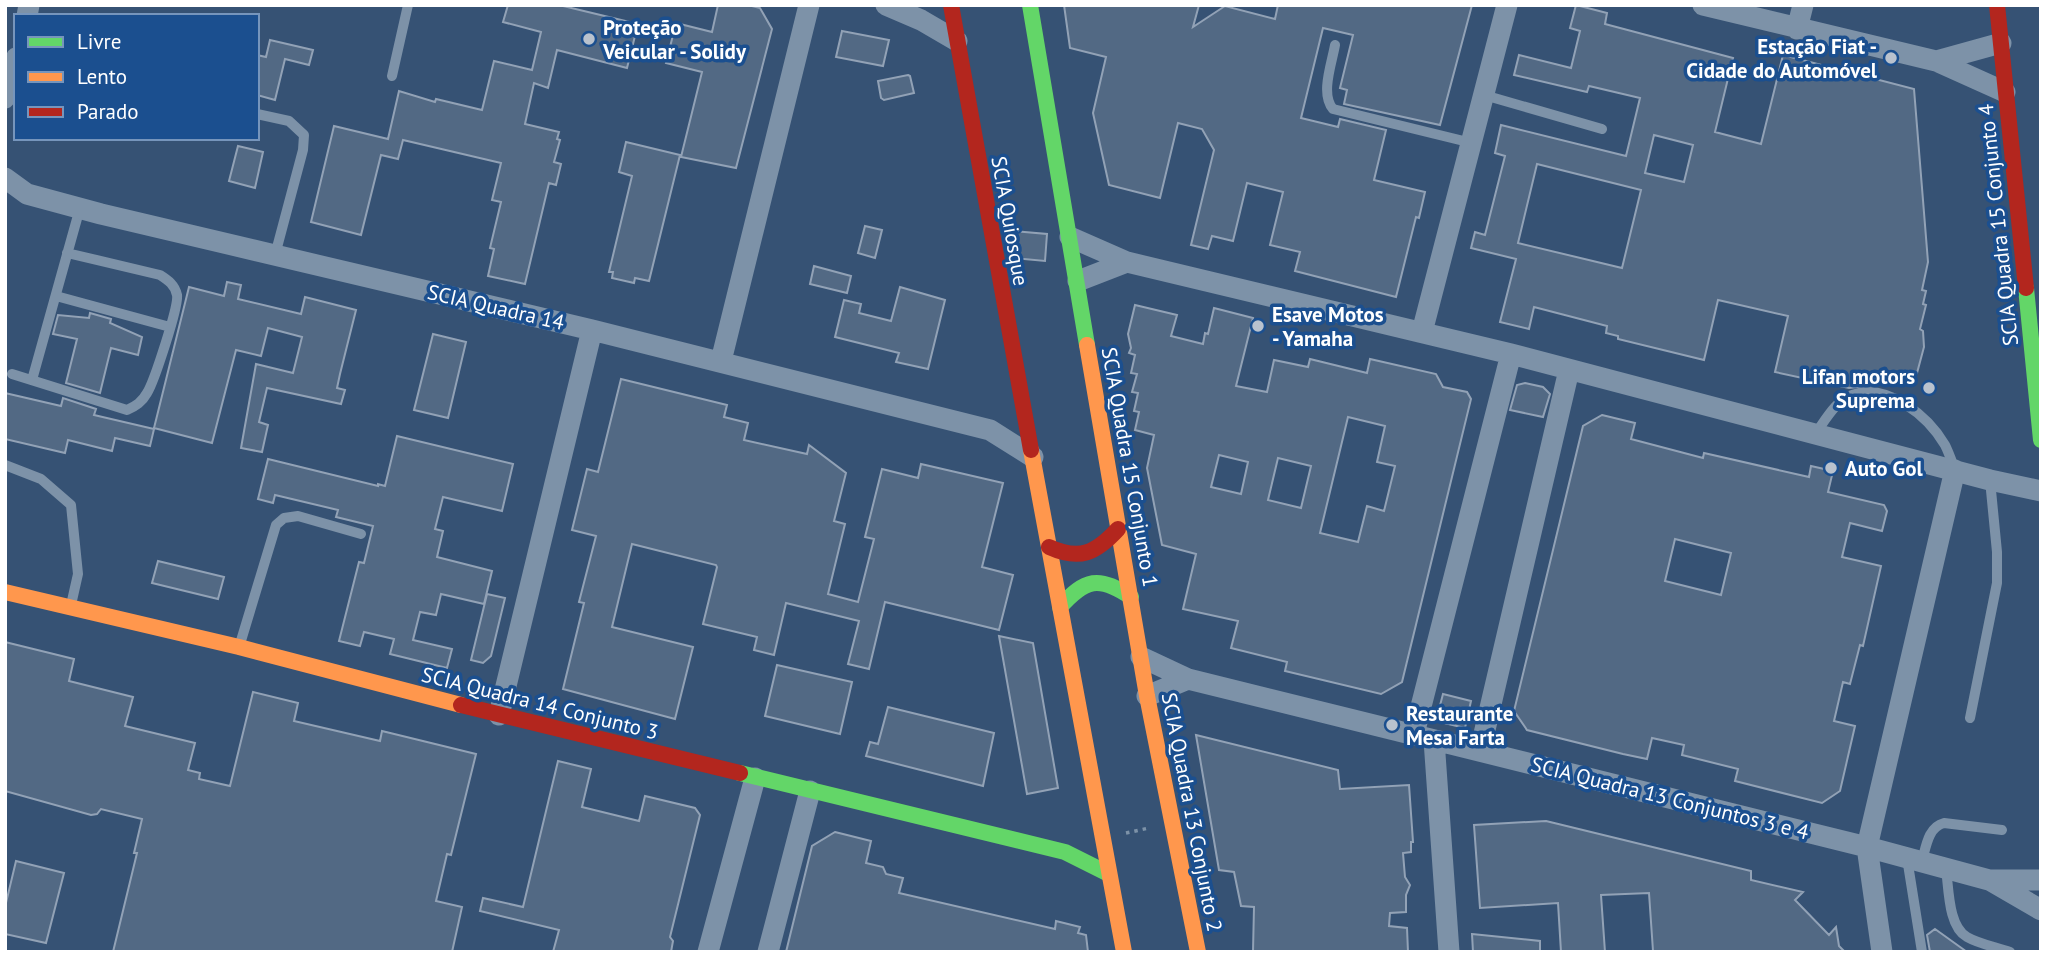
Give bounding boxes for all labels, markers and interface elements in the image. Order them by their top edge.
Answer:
legend [14,14,259,140]
place label: Proteção Veicular - Solidy [602,14,747,65]
text: Livre [77,28,121,55]
marker: Proteção Veicular - Solidy [581,31,597,47]
place label: Estação Fiat - Cidade do Automóvel [1686,33,1878,84]
marker: Estação Fiat - Cidade do Automóvel [1883,50,1899,66]
text: Lento [77,63,127,90]
text: Parado [77,98,139,125]
street label: SCIA Quadra 15 Conjunto 4 [1972,103,2024,347]
street label: SCIA Quiosque [985,154,1035,288]
street label: SCIA Quadra 14 [425,278,567,336]
place label: Esave Motos - Yamaha [1272,301,1384,352]
marker: Esave Motos - Yamaha [1250,318,1266,334]
street label: SCIA Quadra 15 Conjunto 1 [1096,345,1164,589]
place label: Lifan motors Suprema [1802,363,1915,414]
marker: Lifan motors Suprema [1921,380,1937,396]
place label: Auto Gol [1845,455,1924,482]
marker: Auto Gol [1823,460,1839,476]
street label: SCIA Quadra 14 Conjunto 3 [419,661,661,745]
street label: SCIA Quadra 13 Conjunto 2 [1156,690,1228,934]
place label: Restaurante Mesa Farta [1406,700,1513,751]
marker: Restaurante Mesa Farta [1384,717,1400,733]
street label: SCIA Quadra 13 Conjuntos 3 e 4 [1528,750,1812,846]

